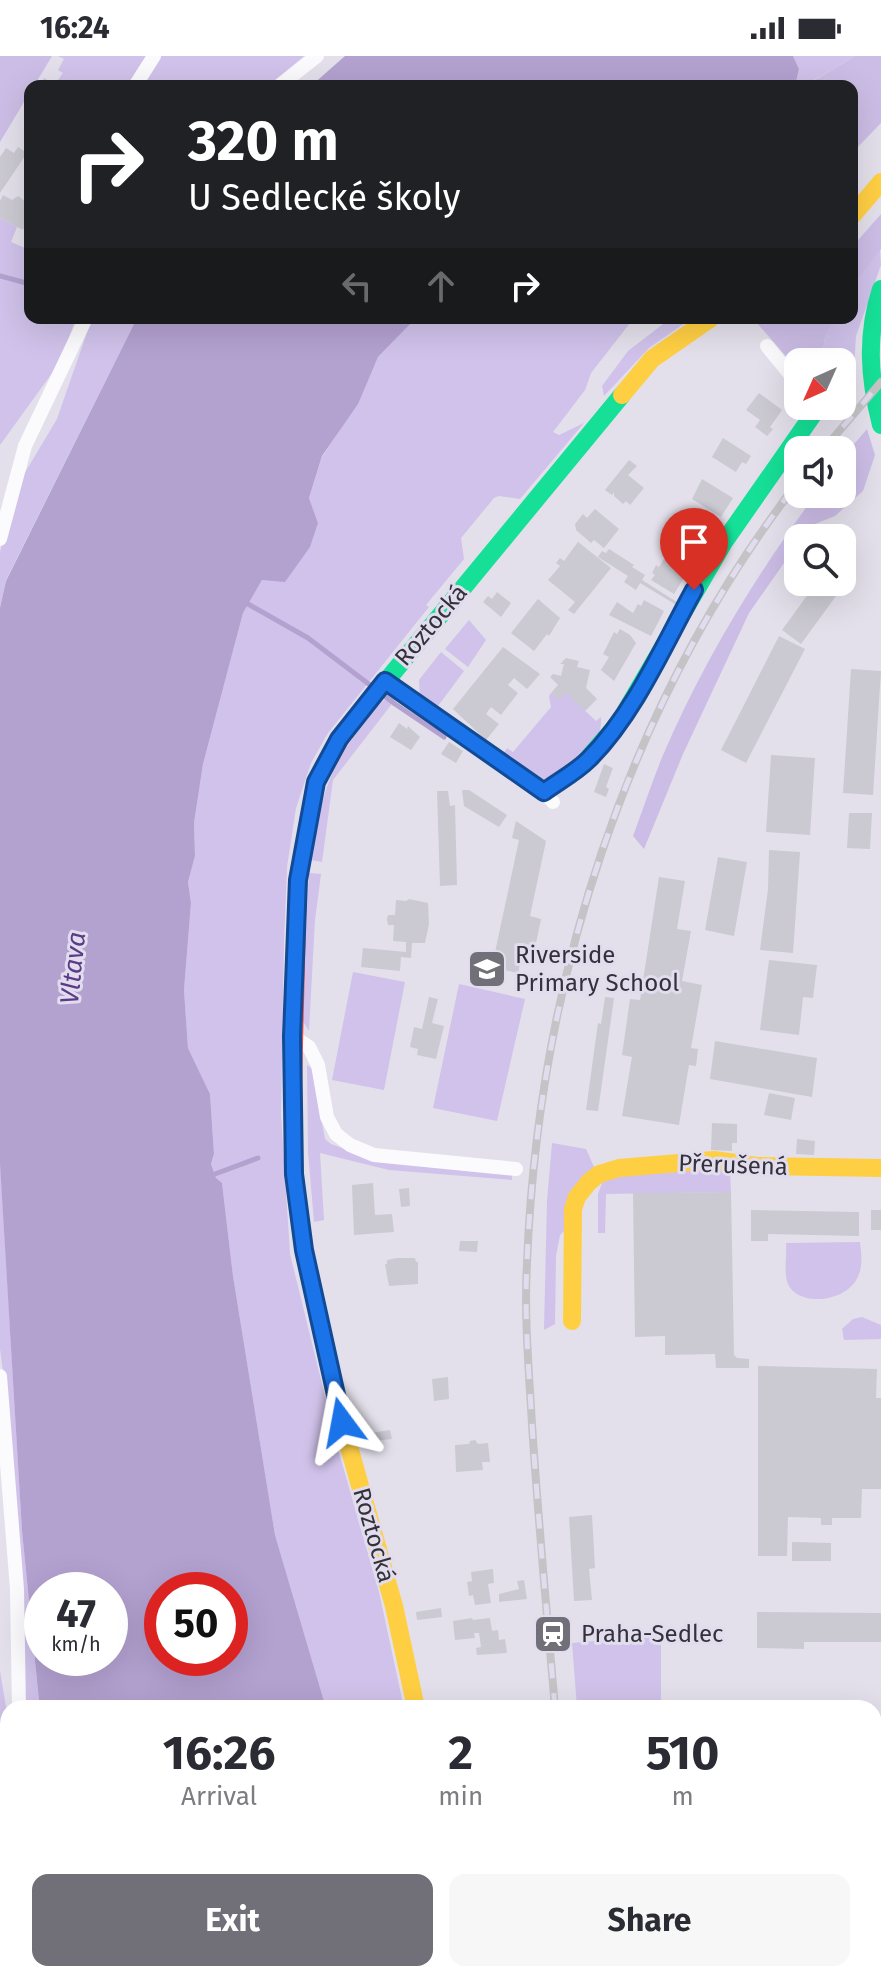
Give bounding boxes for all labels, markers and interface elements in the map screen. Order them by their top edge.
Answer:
text: 16:24 [40,10,110,46]
text: 320 m [188,108,339,175]
icon: right [56,112,160,216]
text: U Sedlecké školy [188,176,460,220]
icon: left [335,264,379,308]
icon: ahead [419,264,463,308]
icon: right [503,264,547,308]
north arrow [784,348,856,420]
map controls [784,348,856,596]
button: sound [784,436,856,508]
pin [660,508,728,590]
icon: arrive [672,520,716,564]
button: search [784,524,856,596]
street label: Roztocká [389,579,473,671]
water label: Vltava [54,930,92,1006]
place label: Riverside Primary School [515,941,679,997]
school or university icon: Riverside Primary School [466,948,508,990]
street label: Přerušená [678,1149,788,1181]
position arrow [300,1380,384,1464]
street label: Roztocká [347,1484,401,1586]
speed limit sign: 50 [144,1572,248,1676]
text: 47 [56,1590,96,1638]
station icon: Praha-Sedlec [532,1613,574,1655]
place label: Praha-Sedlec [581,1620,724,1648]
text: km/h [51,1632,101,1656]
text: 16:26 [163,1724,276,1782]
text: 2 [448,1724,473,1782]
text: 510 [646,1724,719,1782]
text: Arrival [181,1781,257,1812]
text: min [438,1781,483,1812]
text: m [671,1781,694,1812]
button: Exit [32,1874,433,1966]
button: Share [449,1874,850,1966]

